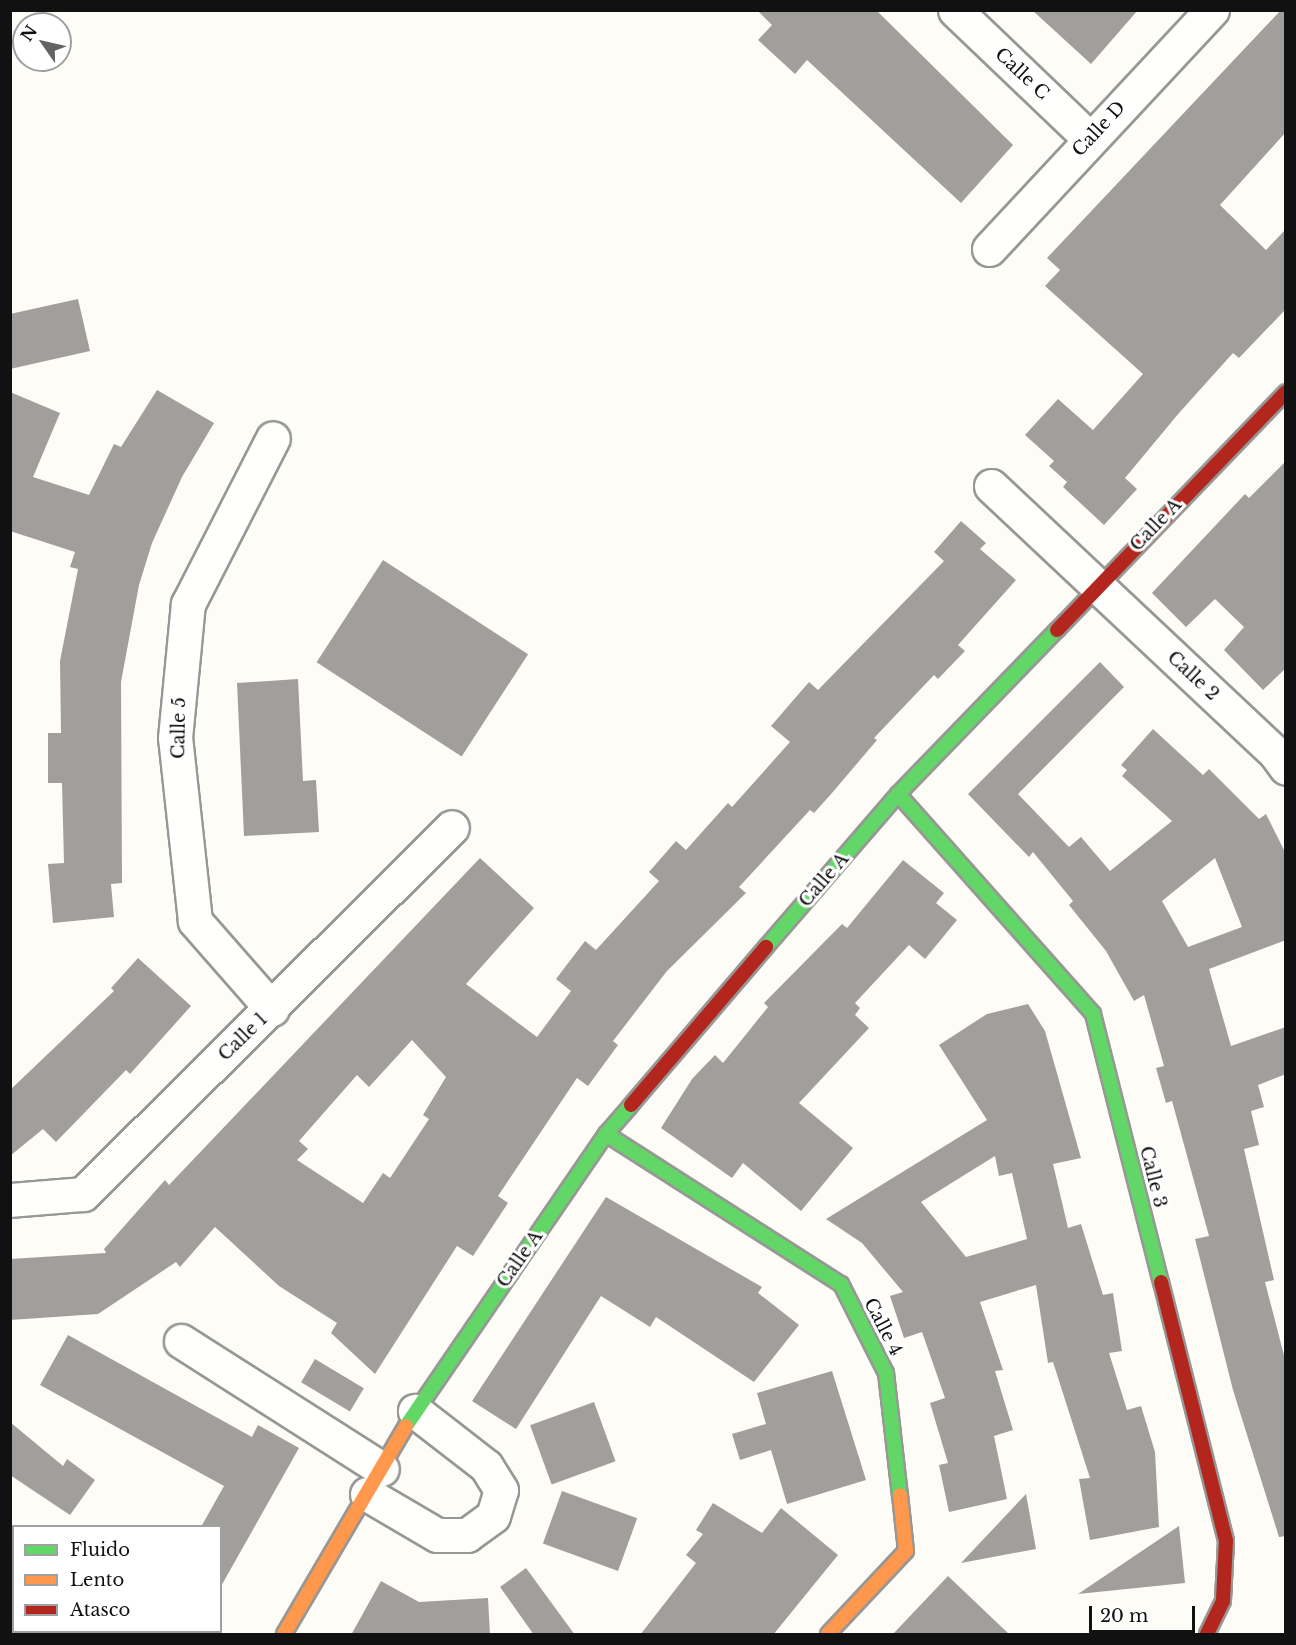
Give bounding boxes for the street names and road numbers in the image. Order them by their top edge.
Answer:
street label: Calle C [990,44,1054,104]
street label: Calle D [1068,97,1130,161]
street label: Calle A [1125,494,1187,556]
street label: Calle 2 [1163,647,1223,705]
street label: Calle 5 [168,697,190,759]
street label: Calle A [794,848,854,912]
street label: Calle 1 [214,1009,272,1065]
street label: Calle 3 [1135,1144,1171,1210]
street label: Calle A [492,1226,548,1292]
street label: Calle 4 [859,1294,907,1360]

